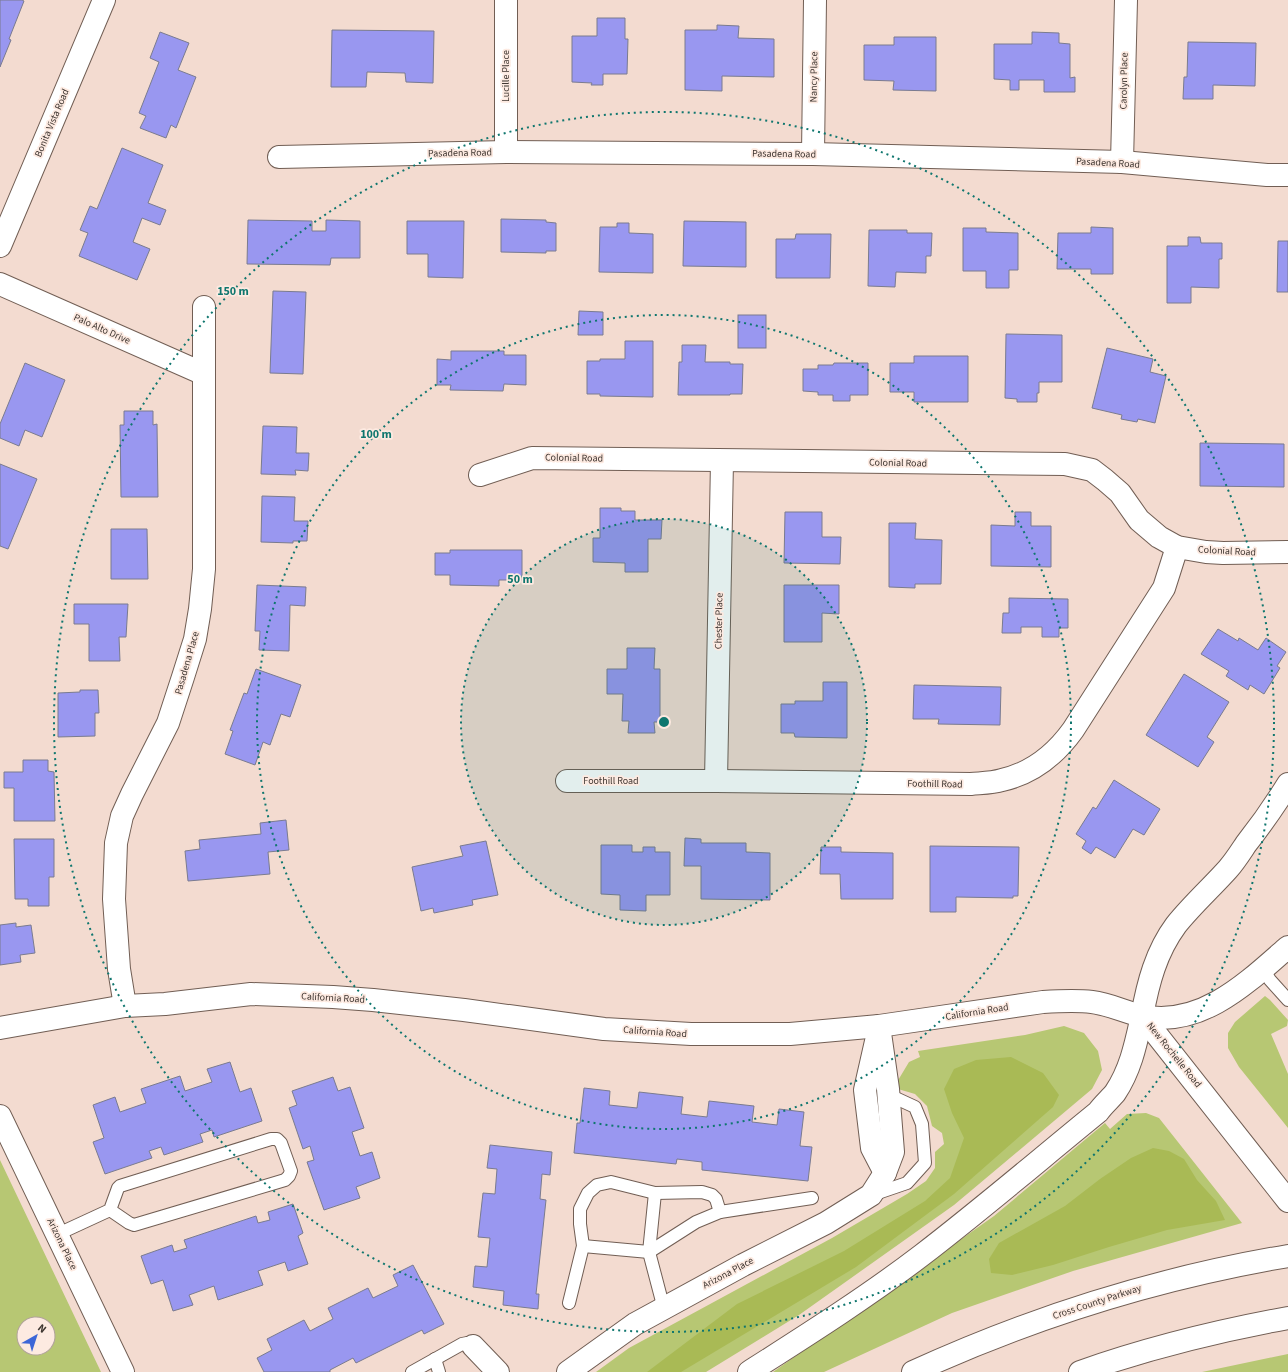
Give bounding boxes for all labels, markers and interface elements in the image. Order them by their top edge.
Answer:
street label: Lucille Place [499,50,513,102]
street label: Nancy Place [807,51,821,103]
street label: Carolyn Place [1117,52,1131,110]
street label: Bonita Vista Road [31,87,73,159]
street label: Pasadena Road [428,145,492,161]
street label: Pasadena Road [752,146,816,162]
street label: Pasadena Road [1076,154,1140,172]
text: 150 m [217,283,249,300]
street label: Palo Alto Drive [71,310,133,348]
text: 100 m [360,426,392,443]
street label: Colonial Road [545,450,603,466]
street label: Colonial Road [869,455,927,471]
street label: Colonial Road [1198,542,1256,560]
text: 50 m [507,571,533,588]
street label: Chester Place [712,593,726,649]
street label: Pasadena Place [171,630,203,696]
centre of rings [657,715,671,729]
street label: Foothill Road [583,774,639,788]
street label: Foothill Road [907,777,963,791]
street label: California Road [301,989,365,1007]
street label: California Road [944,1000,1010,1024]
street label: New Rochelle Road [1143,1019,1205,1091]
street label: California Road [623,1023,687,1041]
street label: Arizona Place [43,1216,81,1272]
street label: Arizona Place [700,1254,756,1292]
street label: Cross County Parkway [1051,1281,1143,1323]
north arrow [16,1316,56,1356]
text: N [34,1320,50,1337]

